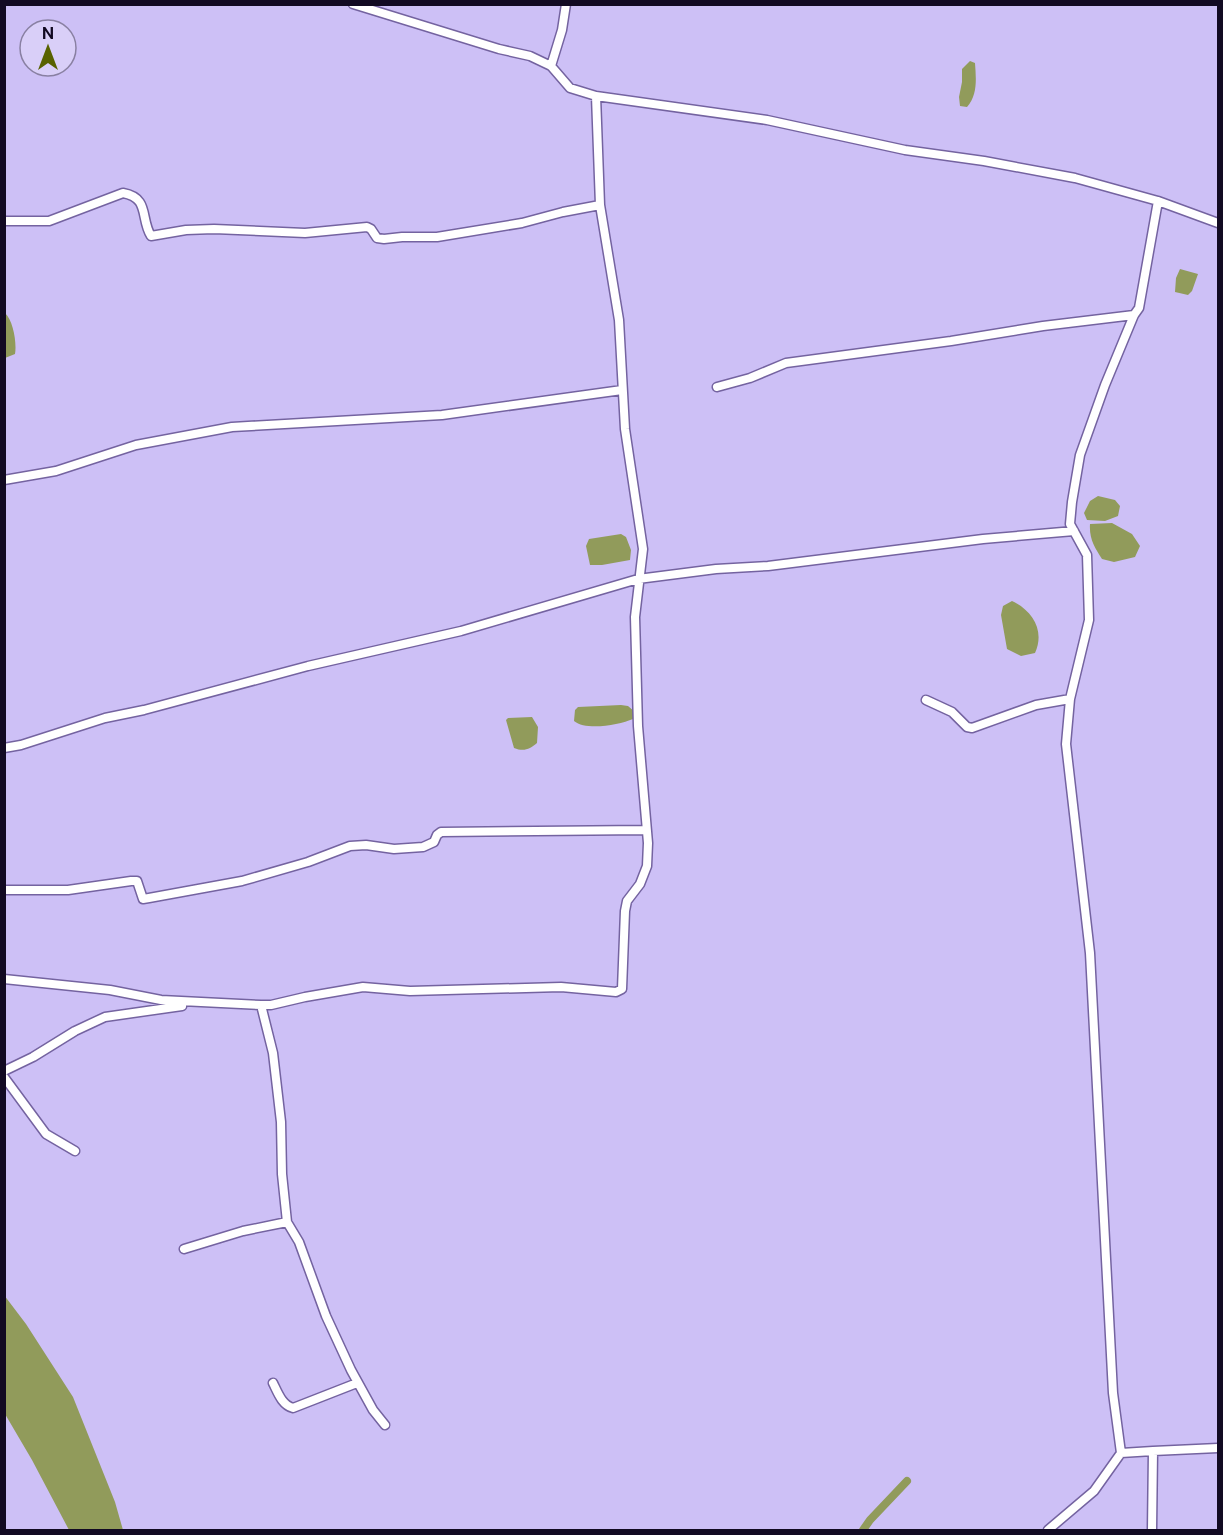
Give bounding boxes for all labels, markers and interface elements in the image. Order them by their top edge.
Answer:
north arrow [18,18,78,78]
text: N [42,24,54,43]

